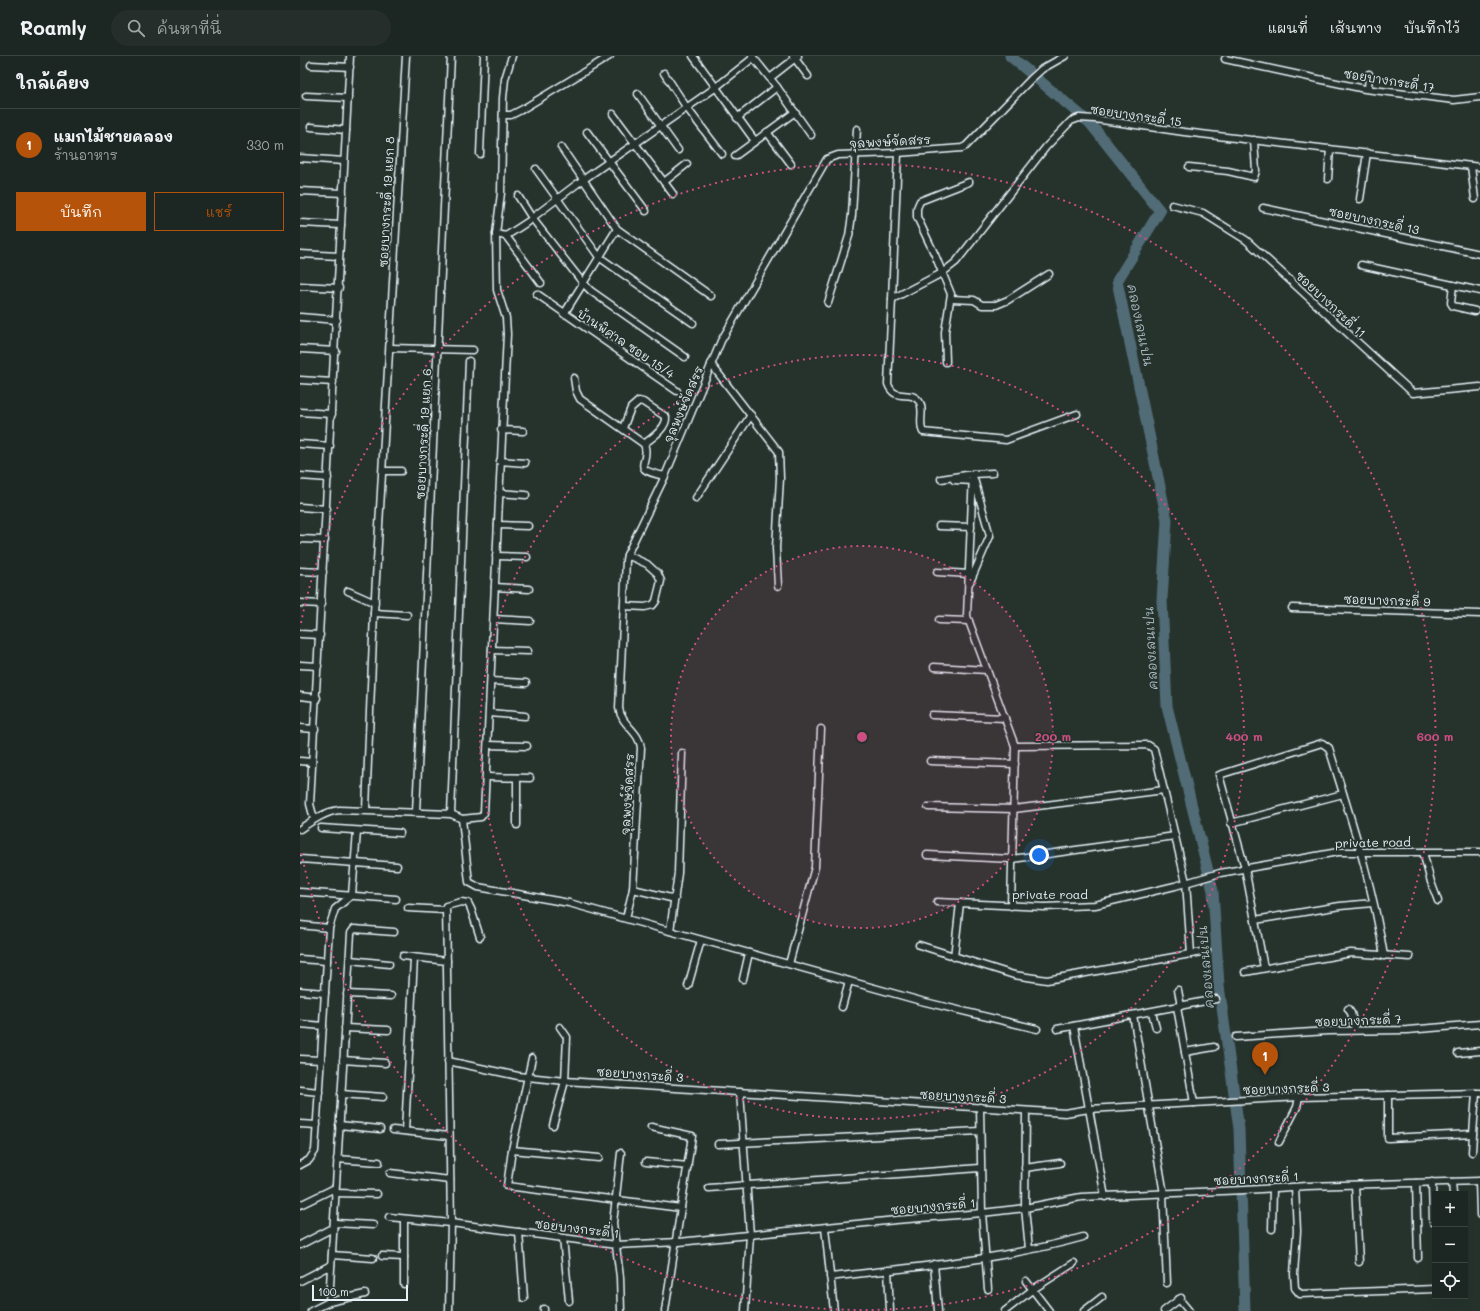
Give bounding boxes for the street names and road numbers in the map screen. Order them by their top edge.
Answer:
street label: ซอยบางกระดี่ 17 [1342,63,1436,95]
street label: ซอยบางกระดี่ 15 [1089,98,1183,129]
street label: จุลพงษ์จัดสรร [849,131,931,154]
street label: ซอยบางกระดี่ 19 แยก 8 [372,136,397,268]
street label: ซอยบางกระดี่ 13 [1327,200,1421,237]
street label: ซอยบางกระดี่ 11 [1292,266,1371,341]
street label: บ้านพิศาล ซอย 15/4 [574,304,678,382]
street label: จุลพงษ์จัดสรร [660,363,709,446]
street label: ซอยบางกระดี่ 19 แยก 6 [409,368,434,500]
street label: ซอยบางกระดี่ 9 [1343,588,1431,610]
street label: จุลพงษ์จัดสรร [617,753,640,835]
street label: private road [1335,833,1411,851]
street label: private road [1012,886,1088,902]
street label: ซอยบางกระดี่ 7 [1314,1008,1402,1030]
street label: ซอยบางกระดี่ 3 [596,1061,684,1085]
street label: ซอยบางกระดี่ 3 [1242,1076,1330,1098]
street label: ซอยบางกระดี่ 3 [919,1084,1007,1106]
street label: ซอยบางกระดี่ 1 [1213,1166,1299,1188]
street label: ซอยบางกระดี่ 1 [890,1192,976,1218]
street label: ซอยบางกระดี่ 1 [534,1213,620,1241]

